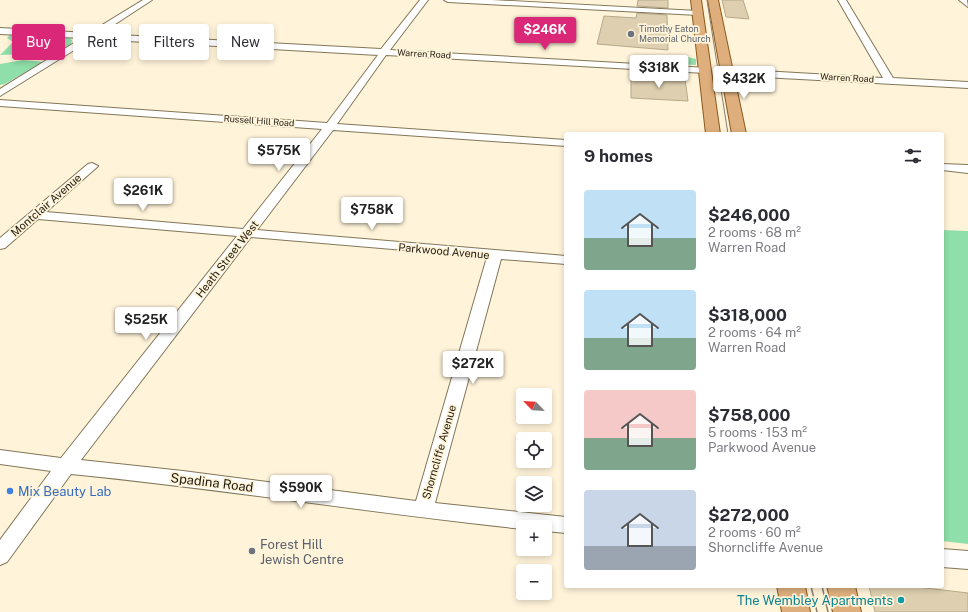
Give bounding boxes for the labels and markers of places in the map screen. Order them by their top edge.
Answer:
pin: $246K [517,17,573,51]
place label: Timothy Eaton Memorial Church [639,23,711,44]
marker: Timothy Eaton Memorial Church [626,29,636,39]
pin: $318K [631,55,687,89]
pin: $432K [716,66,772,100]
pin: $575K [251,138,307,172]
pin: $261K [115,178,171,212]
pin: $758K [344,197,400,231]
pin: $525K [118,307,174,341]
pin: $272K [445,351,501,385]
pin: $590K [273,475,329,509]
place label: Mix Beauty Lab [18,484,112,499]
marker: Mix Beauty Lab [5,486,15,496]
place label: Forest Hill Jewish Centre [260,537,344,567]
marker: Forest Hill Jewish Centre [247,546,257,556]
place label: The Wembley Apartments [737,593,893,608]
marker: The Wembley Apartments [896,595,906,605]

